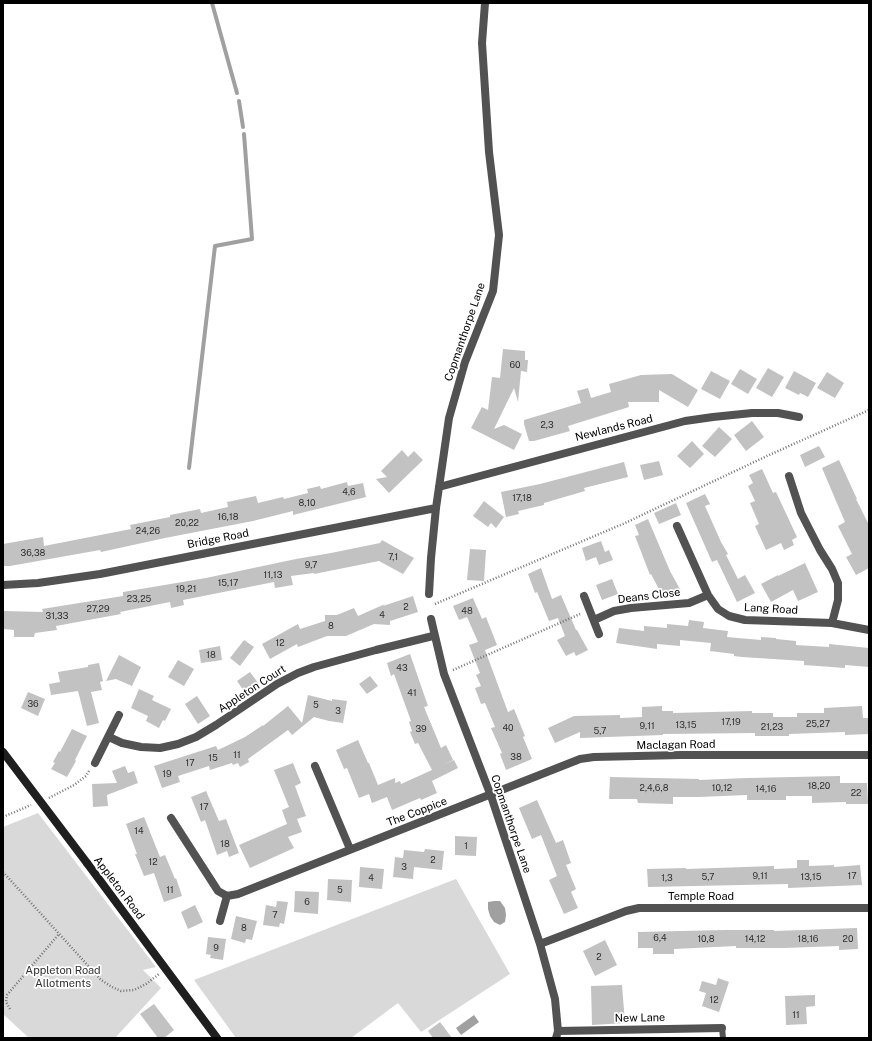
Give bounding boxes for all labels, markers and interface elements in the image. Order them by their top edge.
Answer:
street label: Copmanthorpe Lane [442,281,488,383]
house number: 60 [509,360,521,370]
street label: Newlands Road [574,412,654,444]
house number: 2,3 [540,420,554,430]
house number: 4,6 [342,487,356,497]
house number: 17,18 [512,493,532,503]
house number: 8,10 [298,498,316,508]
house number: 16,18 [218,512,238,522]
house number: 20,22 [175,518,199,528]
house number: 24,26 [136,526,160,536]
street label: Bridge Road [186,527,250,551]
house number: 36,38 [21,548,45,558]
house number: 7,1 [388,552,398,562]
house number: 9,7 [305,560,317,570]
house number: 11,13 [264,570,282,580]
house number: 15,17 [218,578,238,588]
house number: 19,21 [176,584,196,594]
street label: Deans Close [617,586,681,606]
house number: 23,25 [127,594,151,604]
street label: Lang Road [744,601,798,617]
house number: 2 [403,602,409,612]
house number: 27,29 [86,604,110,614]
house number: 48 [461,606,473,616]
house number: 4 [379,610,385,620]
house number: 31,33 [46,611,68,621]
house number: 8 [328,621,334,631]
house number: 12 [275,638,285,648]
house number: 18 [206,650,216,660]
street label: Appleton Court [216,662,288,716]
house number: 43 [396,663,408,673]
house number: 41 [407,688,417,698]
house number: 36 [27,699,39,709]
house number: 5 [313,700,319,710]
house number: 3 [335,706,341,716]
house number: 17,19 [721,717,741,727]
house number: 25,27 [806,719,830,729]
house number: 13,15 [676,720,696,730]
house number: 9,11 [639,721,655,731]
house number: 21,23 [761,722,783,732]
house number: 40 [502,723,514,733]
house number: 39 [415,724,427,734]
house number: 5,7 [594,726,606,736]
street label: Maclagan Road [636,738,716,752]
house number: 11 [233,750,241,760]
house number: 38 [510,752,522,762]
house number: 15 [208,753,218,763]
house number: 17 [185,758,195,768]
house number: 19 [162,769,172,779]
street label: Copmanthorpe Lane [488,773,534,875]
house number: 18,20 [808,781,830,791]
house number: 2,4,6,8 [640,783,668,793]
house number: 10,12 [712,783,732,793]
house number: 14,16 [756,784,776,794]
house number: 22 [851,788,861,798]
street label: The Coppice [385,794,449,830]
house number: 17 [199,802,209,812]
house number: 14 [134,826,144,836]
house number: 18 [220,839,230,849]
house number: 1 [464,841,468,851]
street label: Appleton Road [91,854,147,922]
house number: 2 [430,855,436,865]
house number: 12 [148,857,158,867]
house number: 3 [401,862,407,872]
house number: 9,11 [752,871,768,881]
house number: 17 [847,871,857,881]
house number: 5,7 [702,872,714,882]
house number: 13,15 [801,872,821,882]
house number: 4 [368,873,374,883]
house number: 1,3 [661,873,673,883]
house number: 11 [166,885,174,895]
house number: 5 [337,885,343,895]
street label: Temple Road [668,890,734,904]
house number: 6 [304,897,310,907]
house number: 7 [272,910,278,920]
house number: 8 [241,923,247,933]
house number: 6,4 [653,933,667,943]
house number: 10,8 [697,934,715,944]
house number: 14,12 [745,934,765,944]
house number: 18,16 [798,934,818,944]
house number: 20 [843,934,853,944]
house number: 9 [213,943,219,953]
house number: 2 [596,952,602,962]
park label: Appleton Road Allotments [25,964,101,990]
house number: 12 [709,995,719,1005]
house number: 11 [792,1010,800,1020]
street label: New Lane [615,1011,665,1025]

